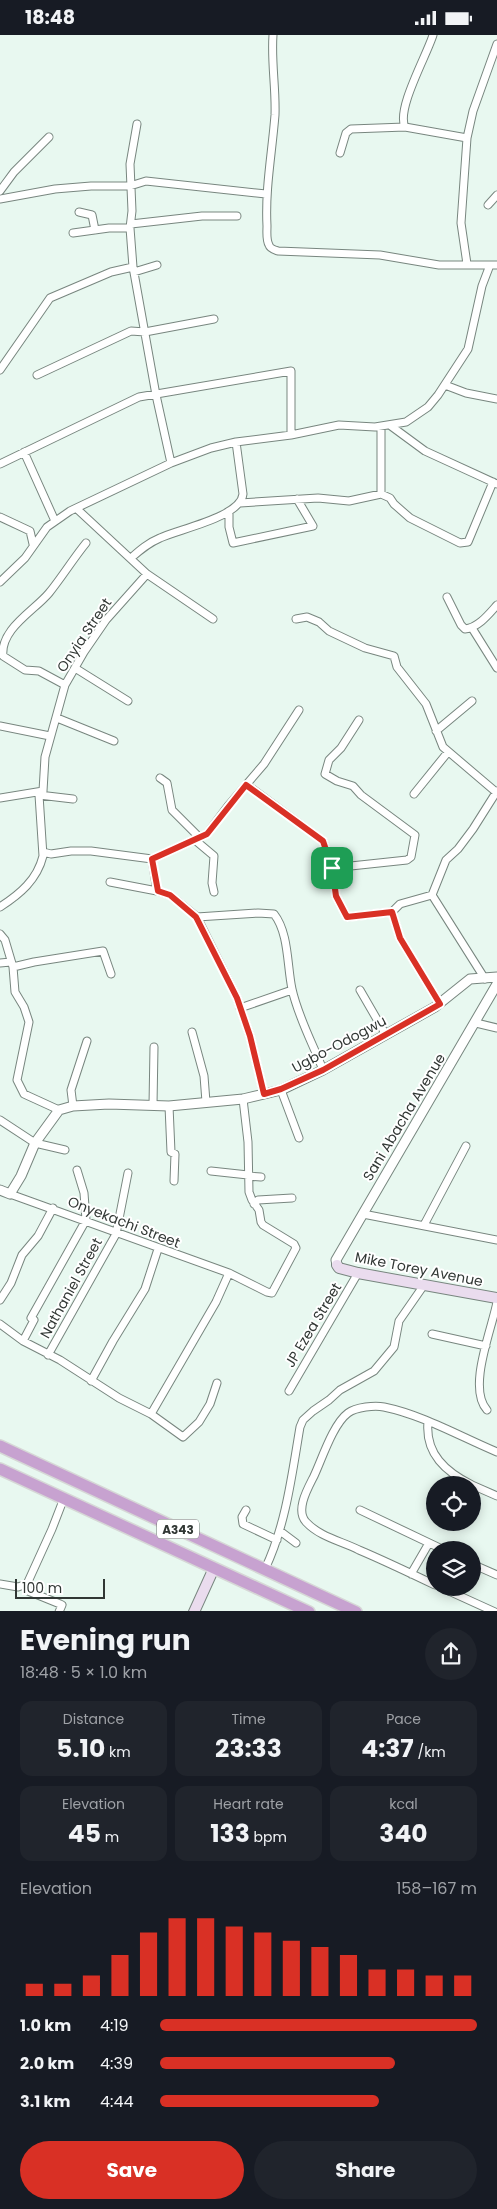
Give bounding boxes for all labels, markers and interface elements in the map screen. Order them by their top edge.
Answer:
text: 18:48 [25,4,75,31]
street label: Onyia Street [52,594,116,676]
pin [311,847,353,889]
icon: arrive [318,854,346,882]
street label: Ugbo-Odogwu [288,1011,390,1077]
street label: Sani Abacha Avenue [358,1049,450,1184]
street label: Onyekachi Street [65,1191,183,1253]
street label: Nathaniel Street [35,1234,107,1342]
street label: Mike Torey Avenue [353,1247,485,1291]
street label: JP Ezea Street [280,1279,346,1371]
map controls [426,1476,481,1596]
button: locate [426,1476,481,1531]
road number: A343 [157,1520,199,1539]
button: layers [426,1541,481,1596]
scale bar [15,1577,105,1600]
text: 100 m [22,1578,62,1598]
text: Evening run [20,1621,191,1660]
button: share [425,1628,477,1680]
text: 18:48 · 5 × 1.0 km [20,1661,147,1684]
text: Distance [63,1709,124,1729]
text: Time [231,1709,266,1729]
text: Pace [386,1709,421,1729]
text: 5.10 [56,1731,105,1766]
text: 23:33 [215,1731,282,1766]
text: 4:37 [361,1731,414,1766]
text: km [105,1742,131,1762]
text: /km [414,1742,446,1762]
text: Elevation [62,1794,125,1814]
text: Heart rate [213,1794,284,1814]
text: kcal [389,1794,418,1814]
text: 45 [68,1816,101,1851]
text: 133 [210,1816,250,1851]
text: 340 [379,1816,428,1851]
text: m [101,1827,119,1847]
text: bpm [250,1827,287,1847]
text: Elevation [20,1877,92,1900]
text: 158–167 m [396,1877,477,1900]
text: 1.0 km [20,2014,71,2037]
text: 4:19 [100,2014,129,2037]
text: 2.0 km [20,2052,74,2075]
text: 4:39 [100,2052,133,2075]
text: 3.1 km [20,2090,70,2113]
text: 4:44 [100,2090,134,2113]
button: Save [20,2141,244,2199]
button: Share [254,2141,477,2199]

